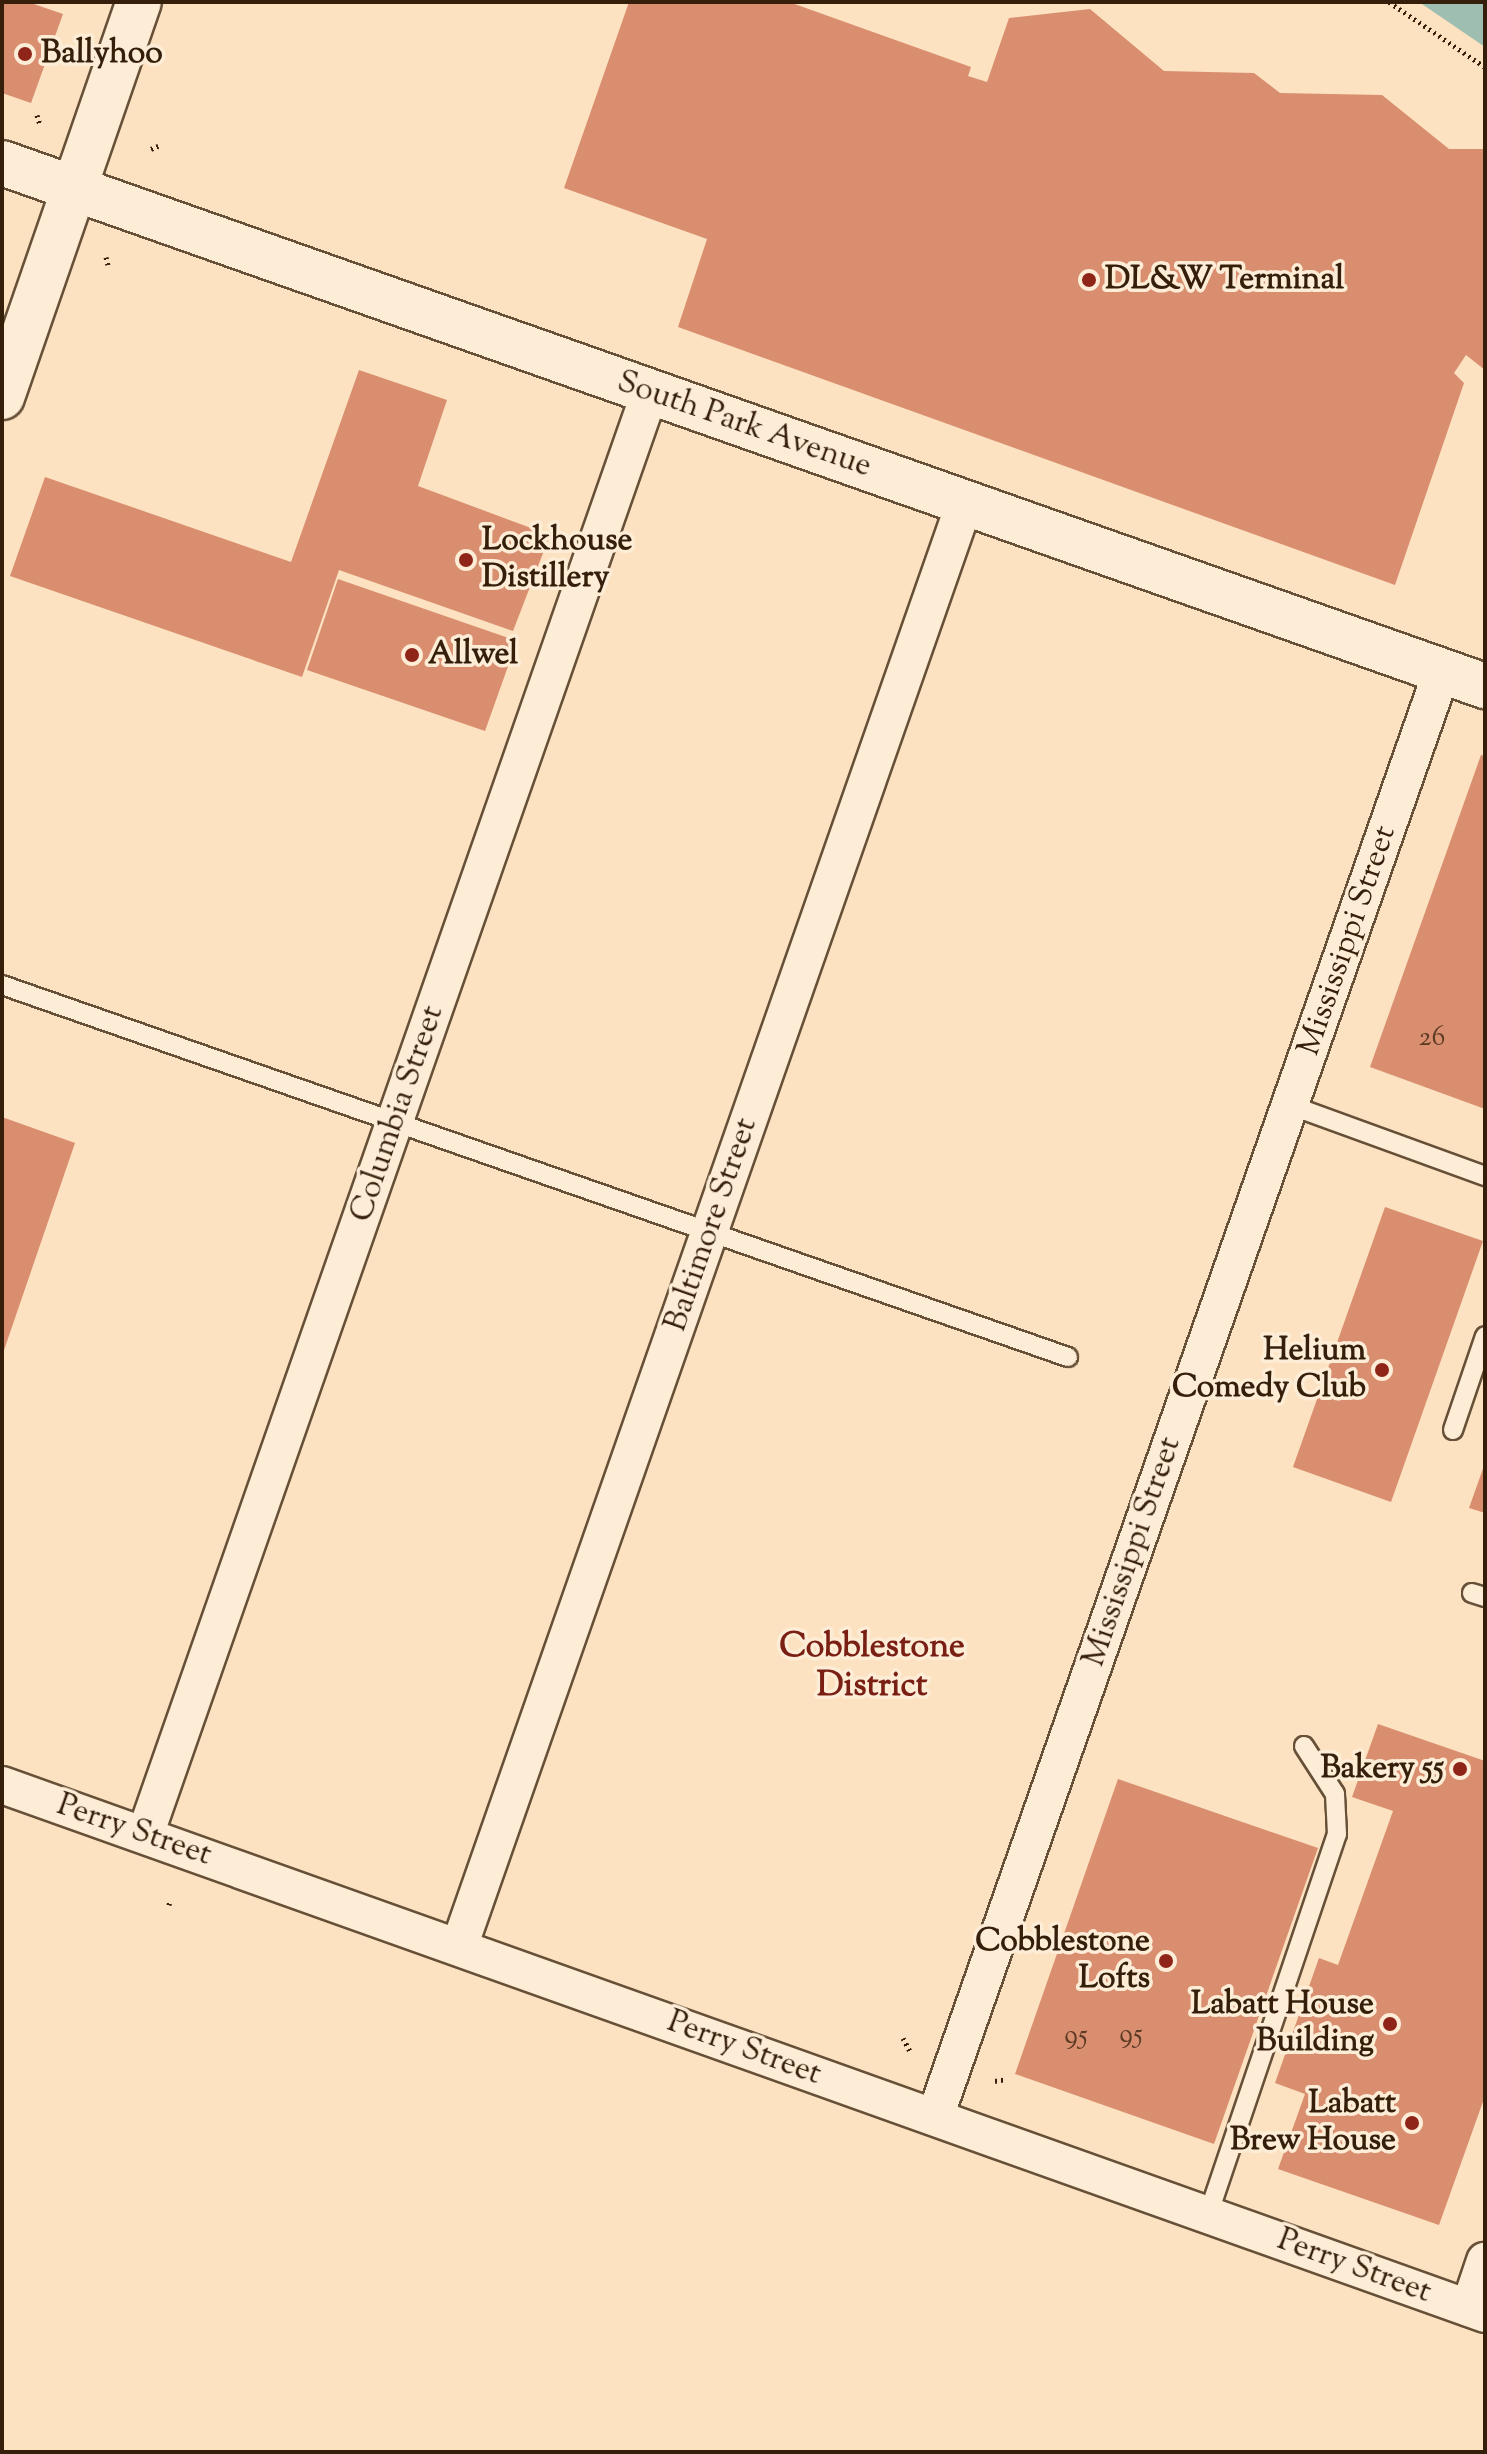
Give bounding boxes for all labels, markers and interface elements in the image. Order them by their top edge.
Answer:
place label: Ballyhoo [41,35,163,73]
marker: Ballyhoo [16,45,34,63]
place label: DL&W Terminal [1105,261,1344,299]
marker: DL&W Terminal [1080,271,1098,289]
street label: South Park Avenue [612,363,876,487]
place label: Lockhouse Distillery [482,523,632,598]
marker: Lockhouse Distillery [457,551,475,569]
place label: Allwel [428,636,518,674]
marker: Allwel [403,646,421,664]
street label: Mississippi Street [1291,821,1405,1061]
street label: Columbia Street [343,1001,453,1227]
house number: 26 [1418,1021,1446,1055]
street label: Baltimore Street [657,1113,767,1337]
place label: Helium Comedy Club [1172,1333,1366,1408]
marker: Helium Comedy Club [1373,1361,1391,1379]
street label: Mississippi Street [1076,1432,1190,1672]
district label: Cobblestone District [779,1627,965,1706]
place label: Bakery 55 [1320,1750,1444,1788]
marker: Bakery 55 [1451,1760,1469,1778]
street label: Perry Street [52,1787,216,1875]
place label: Cobblestone Lofts [975,1924,1150,1999]
marker: Cobblestone Lofts [1157,1952,1175,1970]
place label: Labatt House Building [1191,1987,1374,2062]
street label: Perry Street [662,2003,826,2095]
marker: Labatt House Building [1381,2015,1399,2033]
house number: 95 [1119,2018,1143,2052]
house number: 95 [1064,2019,1088,2053]
place label: Labatt Brew House [1230,2086,1396,2161]
marker: Labatt Brew House [1403,2114,1421,2132]
street label: Perry Street [1272,2221,1436,2313]

